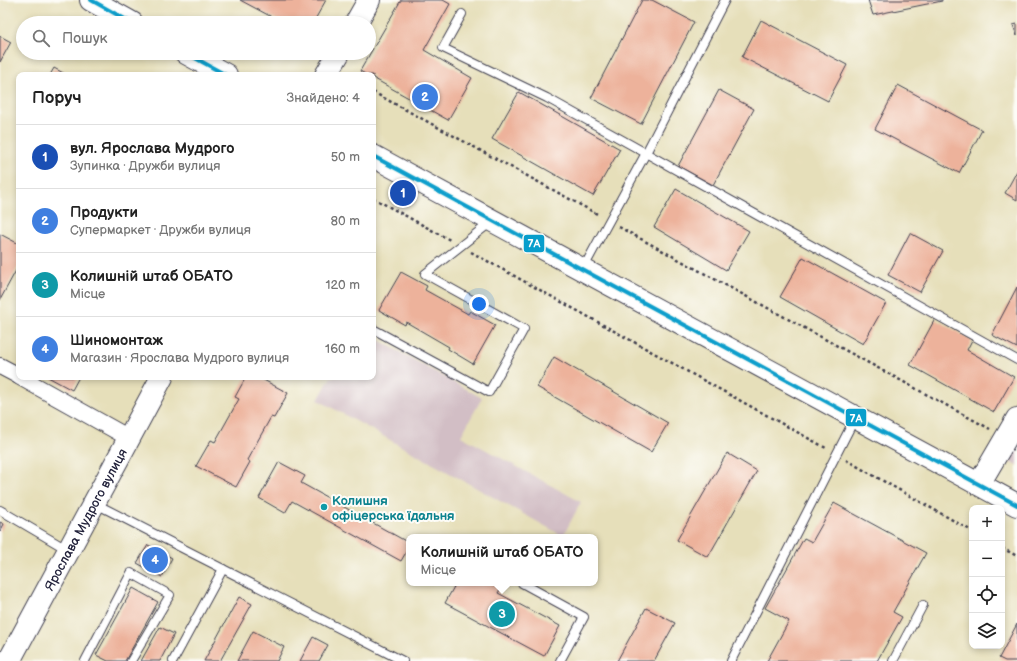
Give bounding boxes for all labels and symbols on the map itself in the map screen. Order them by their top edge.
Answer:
pin: 2 [412,82,438,112]
pin: 1 [390,178,416,208]
line badge: 7А [523,234,545,253]
text: 7А [528,237,541,250]
your location [469,294,489,314]
line badge: 7А [845,408,867,427]
text: 7А [850,412,863,425]
street label: Ярослава Мудрого вулиця [41,446,131,594]
place label: Колишня офіцерська їдальня [332,493,455,524]
marker: Колишня офіцерська їдальня [319,502,329,512]
pin: 4 [142,545,168,575]
pin: 3 [489,599,515,629]

